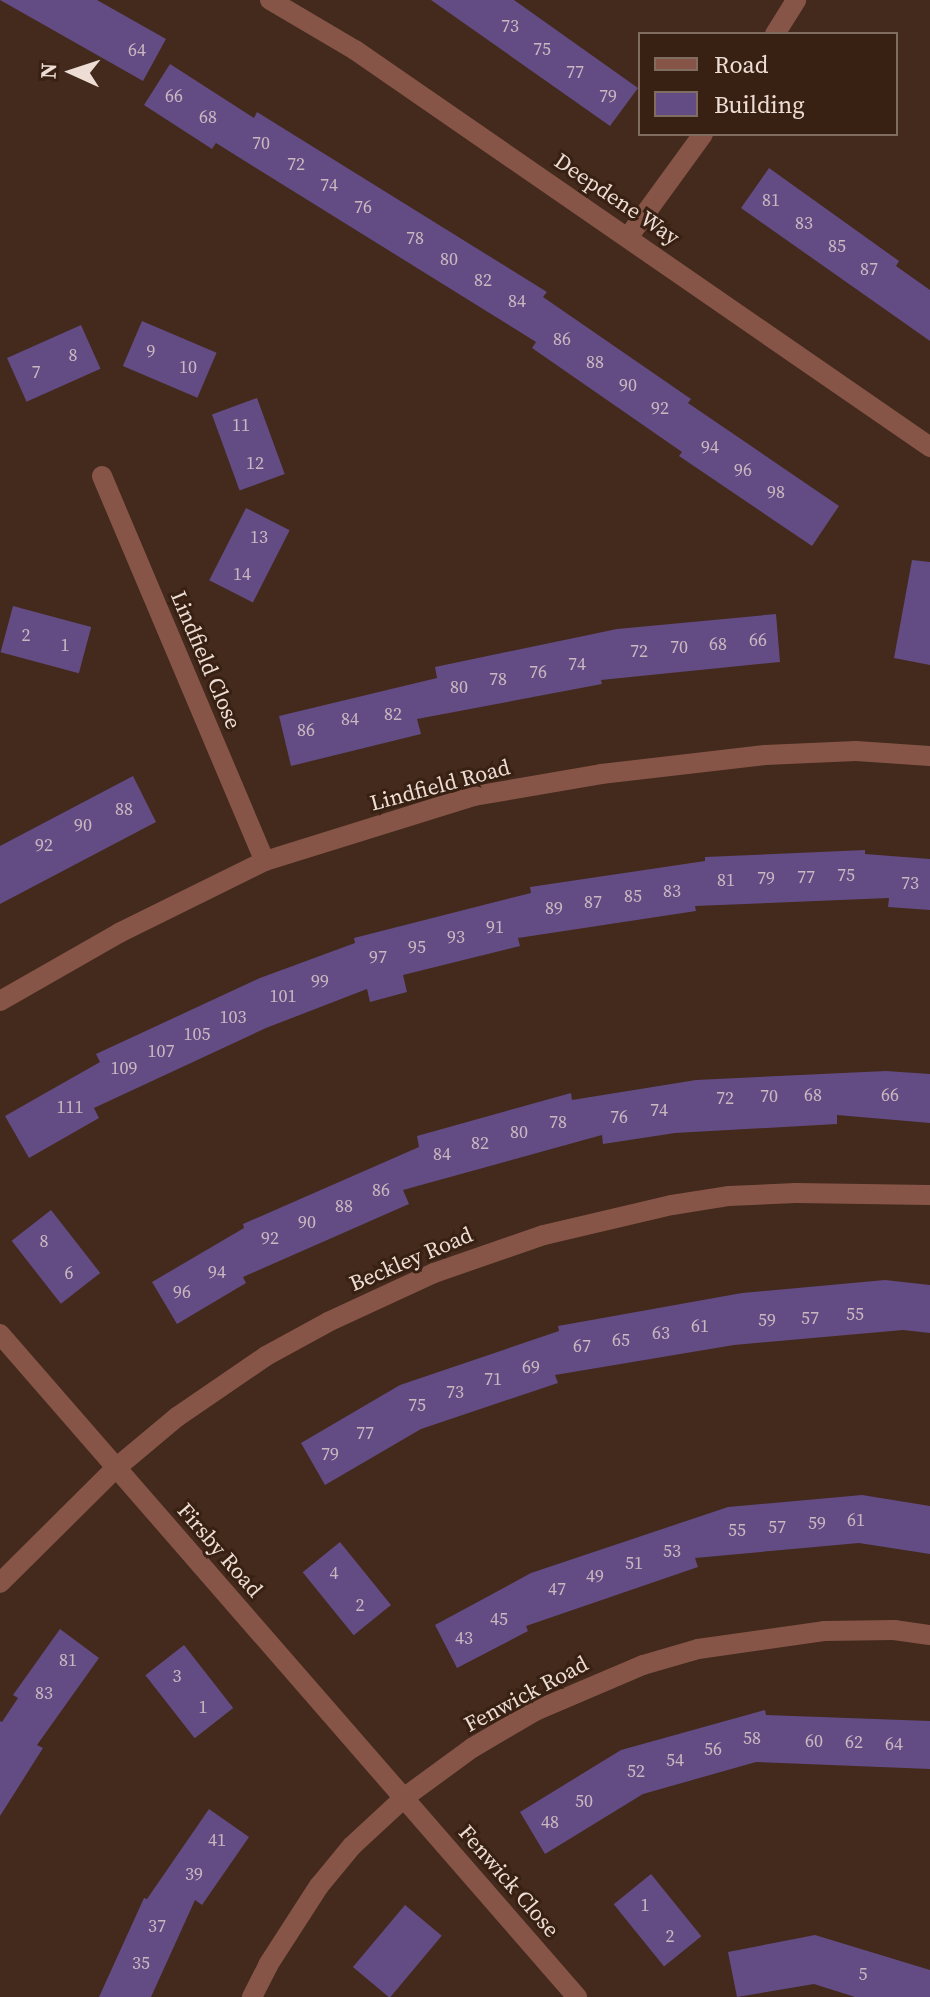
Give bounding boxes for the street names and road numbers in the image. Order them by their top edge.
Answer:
street label: Deepdene Way [549,147,685,251]
street label: Lindfield Close [165,587,247,733]
street label: Lindfield Road [367,754,513,816]
street label: Beckley Road [345,1221,477,1297]
street label: Firsby Road [172,1497,268,1603]
street label: Fenwick Road [459,1650,593,1738]
street label: Fenwick Close [453,1819,565,1943]

